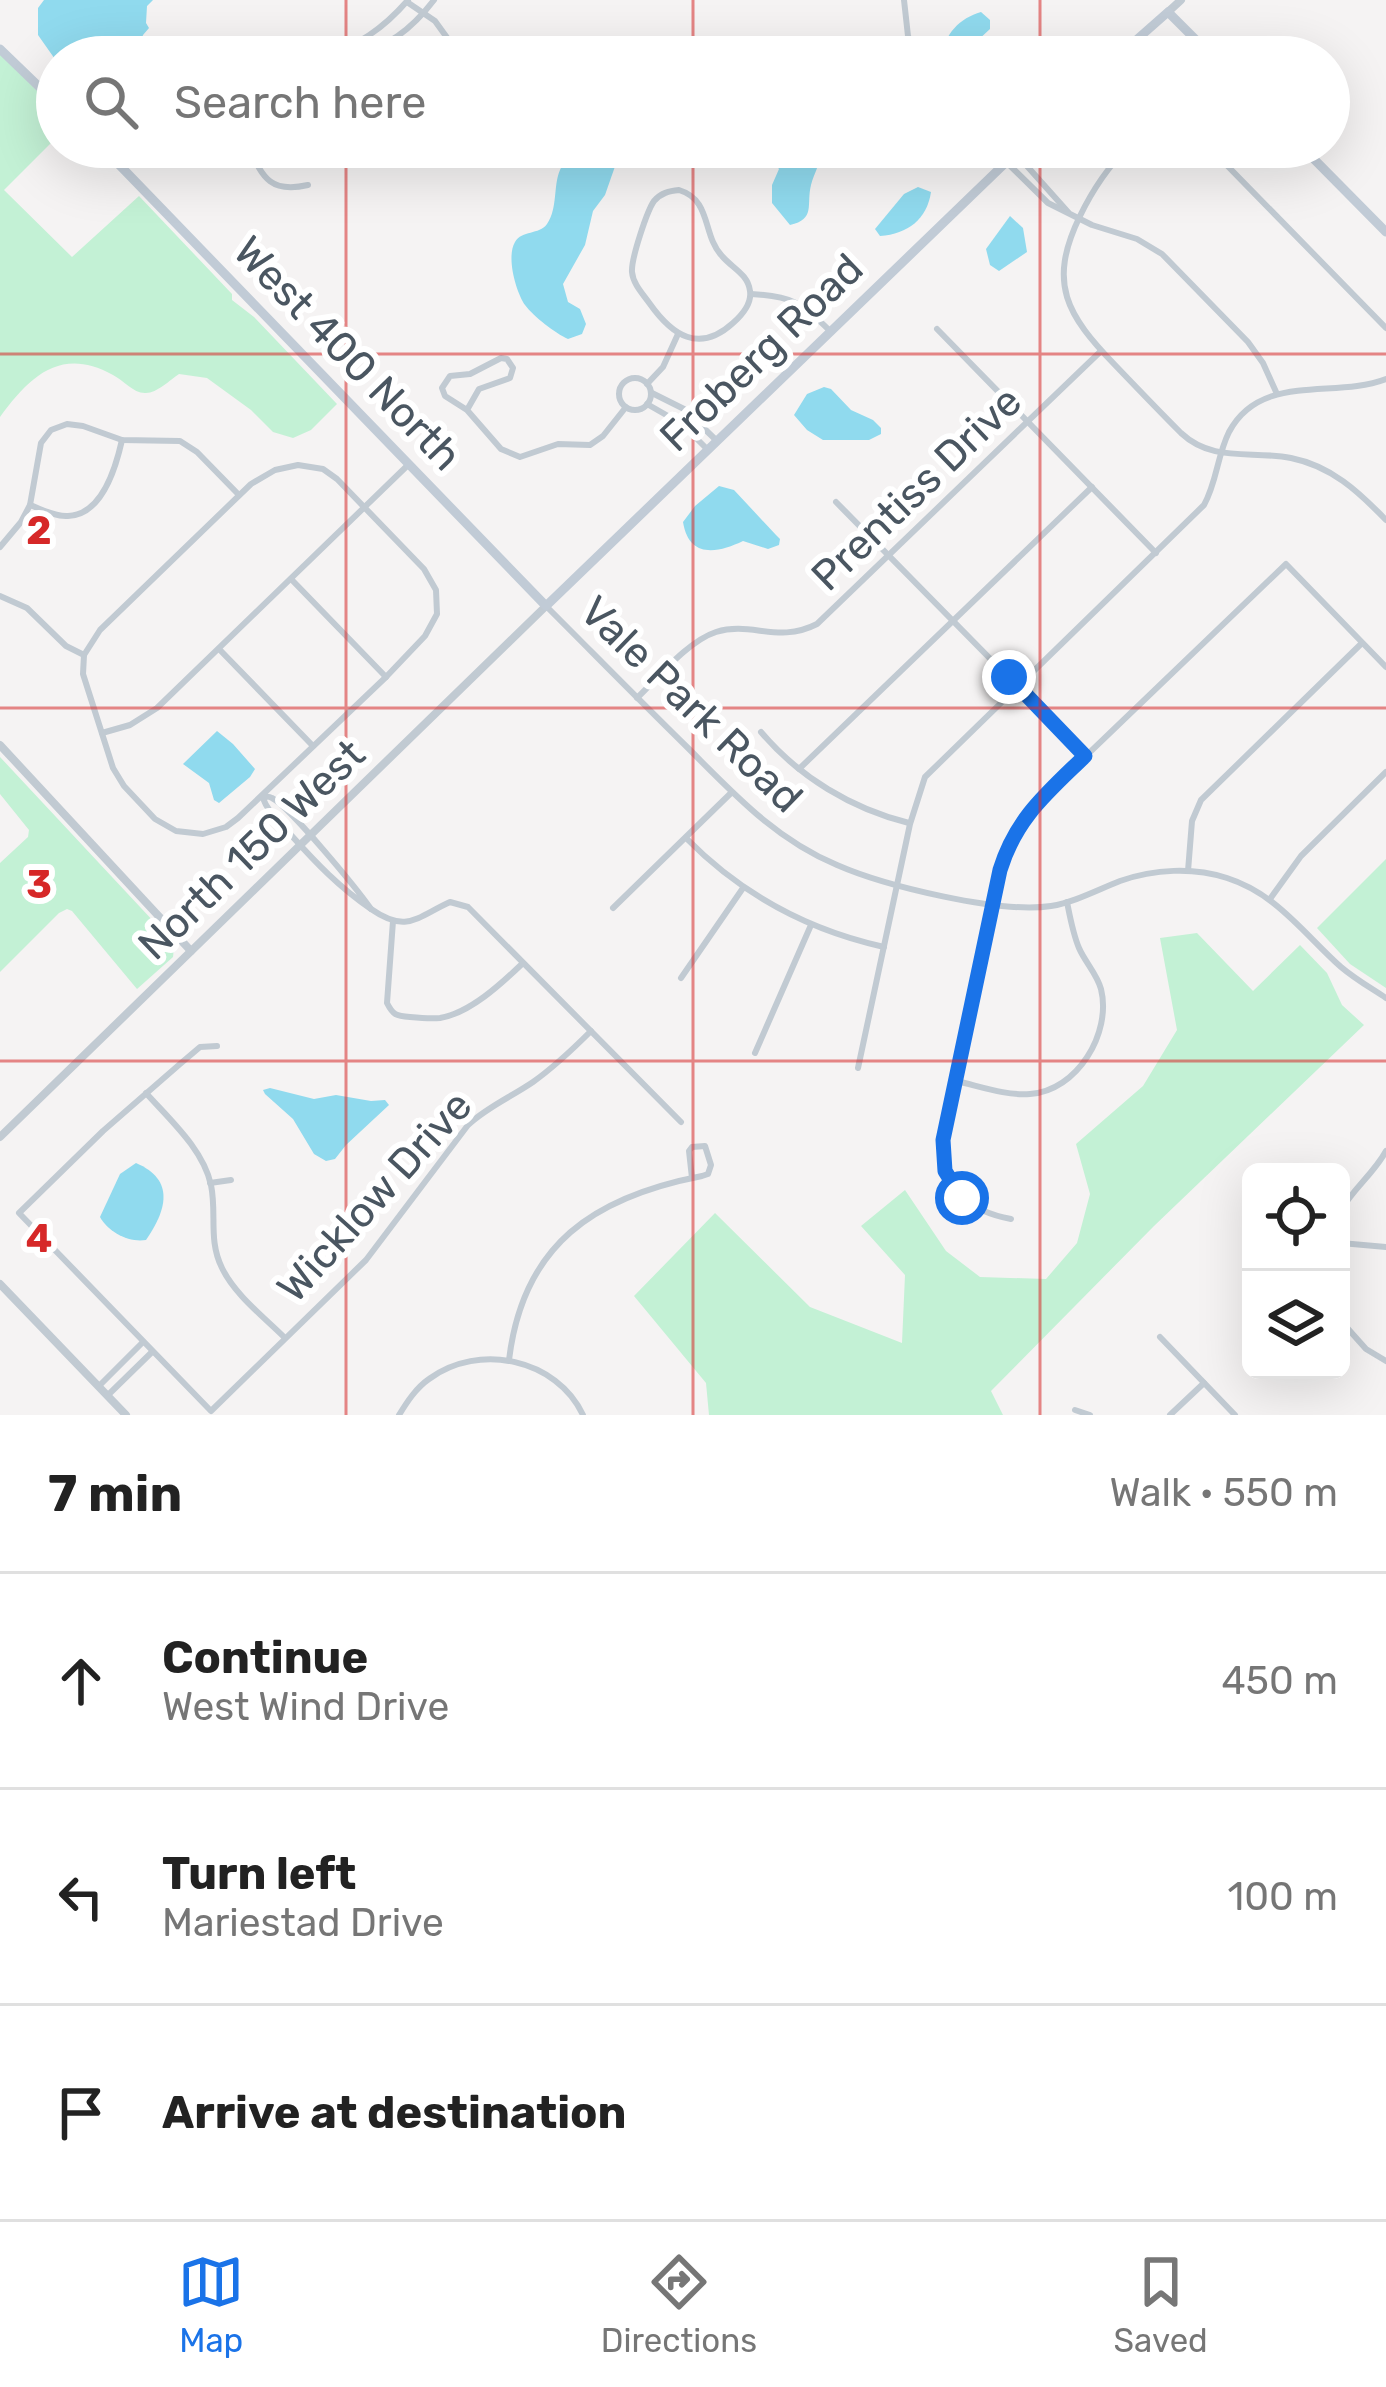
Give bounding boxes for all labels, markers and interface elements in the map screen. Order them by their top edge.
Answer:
search box [36,36,1350,168]
icon: search [78,69,144,135]
text: Search here [174,76,426,129]
street label: West 400 North [223,226,471,481]
street label: Froberg Road [650,244,873,462]
street label: Prentiss Drive [802,376,1032,601]
text: 2 [26,508,52,554]
street label: Vale Park Road [570,586,813,823]
route end [982,650,1036,704]
street label: North 150 West [128,729,375,970]
text: 3 [26,862,52,908]
street label: Wicklow Drive [267,1081,482,1312]
map controls [1242,1163,1350,1379]
button: locate [1242,1163,1350,1271]
route start [935,1171,989,1225]
text: 4 [26,1216,52,1262]
button: layers [1242,1271,1350,1379]
text: 7 min [48,1463,182,1524]
text: Walk · 550 m [1110,1470,1338,1516]
text: Continue [162,1631,368,1684]
icon: ahead [48,1648,114,1714]
text: 450 m [1222,1658,1338,1704]
text: West Wind Drive [162,1684,449,1730]
text: Turn left [162,1847,356,1900]
icon: left [48,1864,114,1930]
text: 100 m [1228,1874,1338,1920]
text: Mariestad Drive [162,1900,444,1946]
icon: arrive [48,2080,114,2146]
text: Arrive at destination [162,2086,627,2139]
tab: Map [178,2249,244,2360]
tab: Directions [601,2249,757,2360]
tab: Saved [1114,2249,1208,2360]

